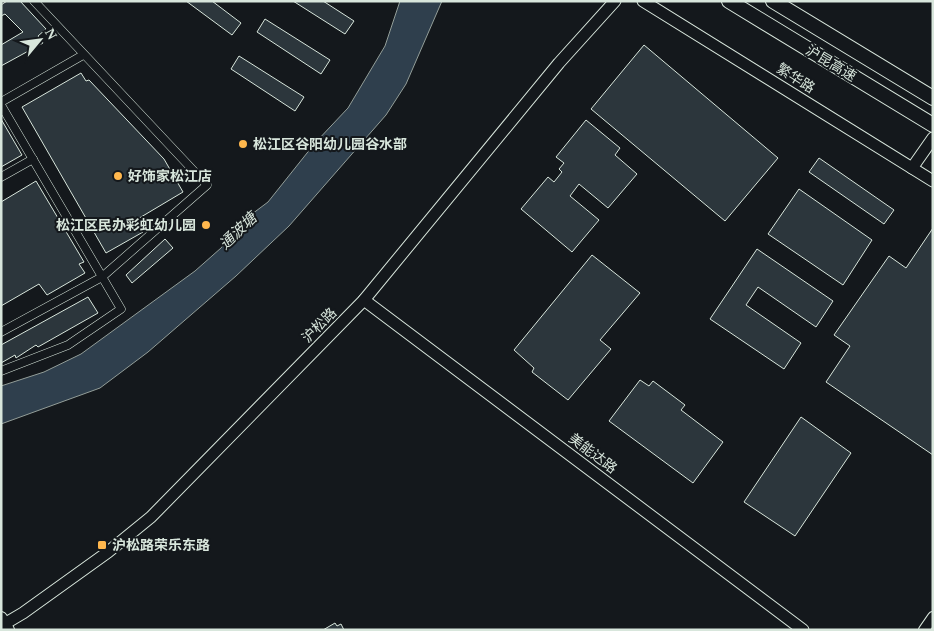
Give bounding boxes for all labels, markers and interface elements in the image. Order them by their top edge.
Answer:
north arrow [15,15,65,65]
text: N [42,26,60,42]
street label: 沪昆高速 [803,43,859,84]
street label: 繁华路 [774,60,818,96]
place label: 松江区谷阳幼儿园谷水部 [253,137,407,152]
marker: 松江区谷阳幼儿园谷水部 [237,138,249,150]
place label: 好饰家松江店 [128,168,212,184]
marker: 好饰家松江店 [112,170,124,182]
water label: 通波塘 [216,208,262,252]
place label: 松江区民办彩虹幼儿园 [56,218,196,233]
marker: 松江区民办彩虹幼儿园 [200,219,212,231]
street label: 沪松路 [299,305,340,346]
street label: 美能达路 [566,430,620,476]
place label: 沪松路荣乐东路 [112,538,210,553]
marker: 沪松路荣乐东路 [96,539,108,551]

